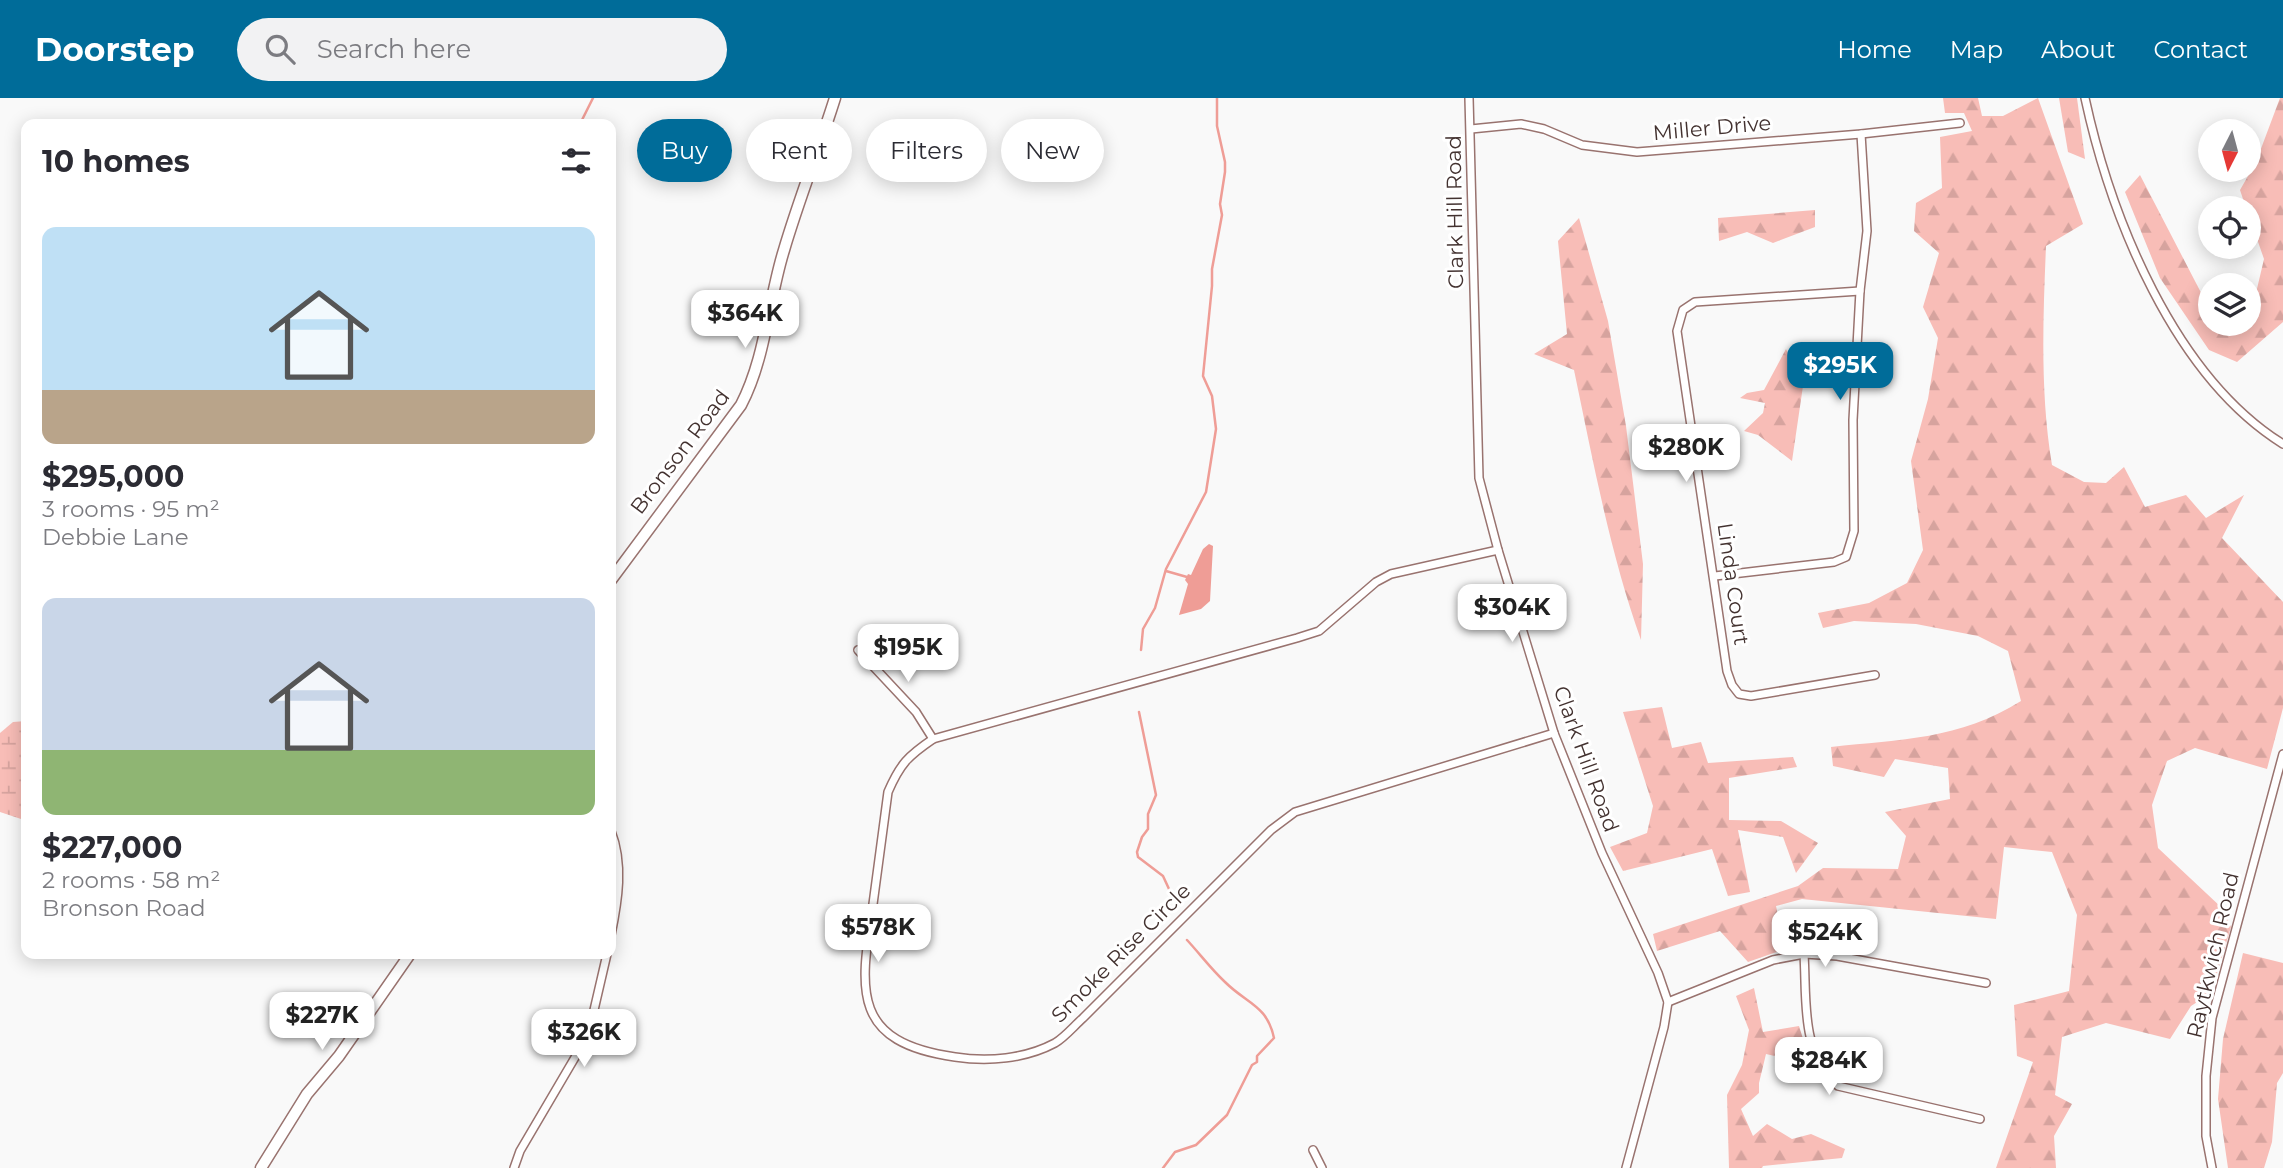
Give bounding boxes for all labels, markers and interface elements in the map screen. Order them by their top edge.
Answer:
search box [237,18,727,81]
text: Doorstep [35,29,195,69]
icon: search [261,30,299,68]
text: Search here [317,33,471,65]
text: Home [1837,35,1912,64]
text: Map [1950,35,2003,64]
text: About [2041,35,2115,64]
text: Contact [2153,35,2248,64]
street label: Miller Drive [1652,110,1772,145]
chip: Buy [637,119,732,182]
chip: Rent [746,119,852,182]
chip: Filters [866,119,987,182]
chip: New [1001,119,1104,182]
north arrow [2198,119,2261,182]
map controls [2198,119,2261,336]
street label: Clark Hill Road [1441,135,1468,289]
icon: filters [557,142,595,180]
text: 10 homes [42,143,190,180]
button: locate [2198,196,2261,259]
icon: home [256,272,382,398]
button: layers [2198,273,2261,336]
pin: $364K [696,290,794,350]
text: $364K [707,299,783,327]
pin: $295K [1791,342,1889,402]
text: $295K [1803,351,1877,379]
street label: Bronson Road [625,385,735,519]
pin: $280K [1637,424,1735,484]
text: $280K [1648,433,1724,461]
text: $295,000 [42,458,184,495]
text: 3 rooms · 95 m² [42,495,220,523]
street label: Linda Court [1713,521,1754,647]
text: Debbie Lane [42,523,189,551]
pin: $304K [1463,584,1561,644]
text: $304K [1474,593,1550,621]
pin: $195K [859,624,957,684]
text: $195K [874,633,942,661]
icon: home [256,643,382,769]
street label: Clark Hill Road [1548,682,1624,835]
text: $227,000 [42,829,182,866]
text: 2 rooms · 58 m² [42,866,220,894]
street label: Raytkwich Road [2181,870,2244,1040]
street label: Smoke Rise Circle [1046,878,1195,1027]
text: Bronson Road [42,894,206,922]
pin: $578K [829,904,927,964]
pin: $524K [1776,910,1874,969]
text: $578K [841,913,915,941]
text: $524K [1788,918,1862,946]
pin: $227K [273,992,371,1052]
text: $227K [285,1001,359,1029]
pin: $326K [535,1010,633,1069]
text: $326K [547,1018,621,1046]
pin: $284K [1780,1038,1878,1097]
text: $284K [1791,1046,1867,1074]

